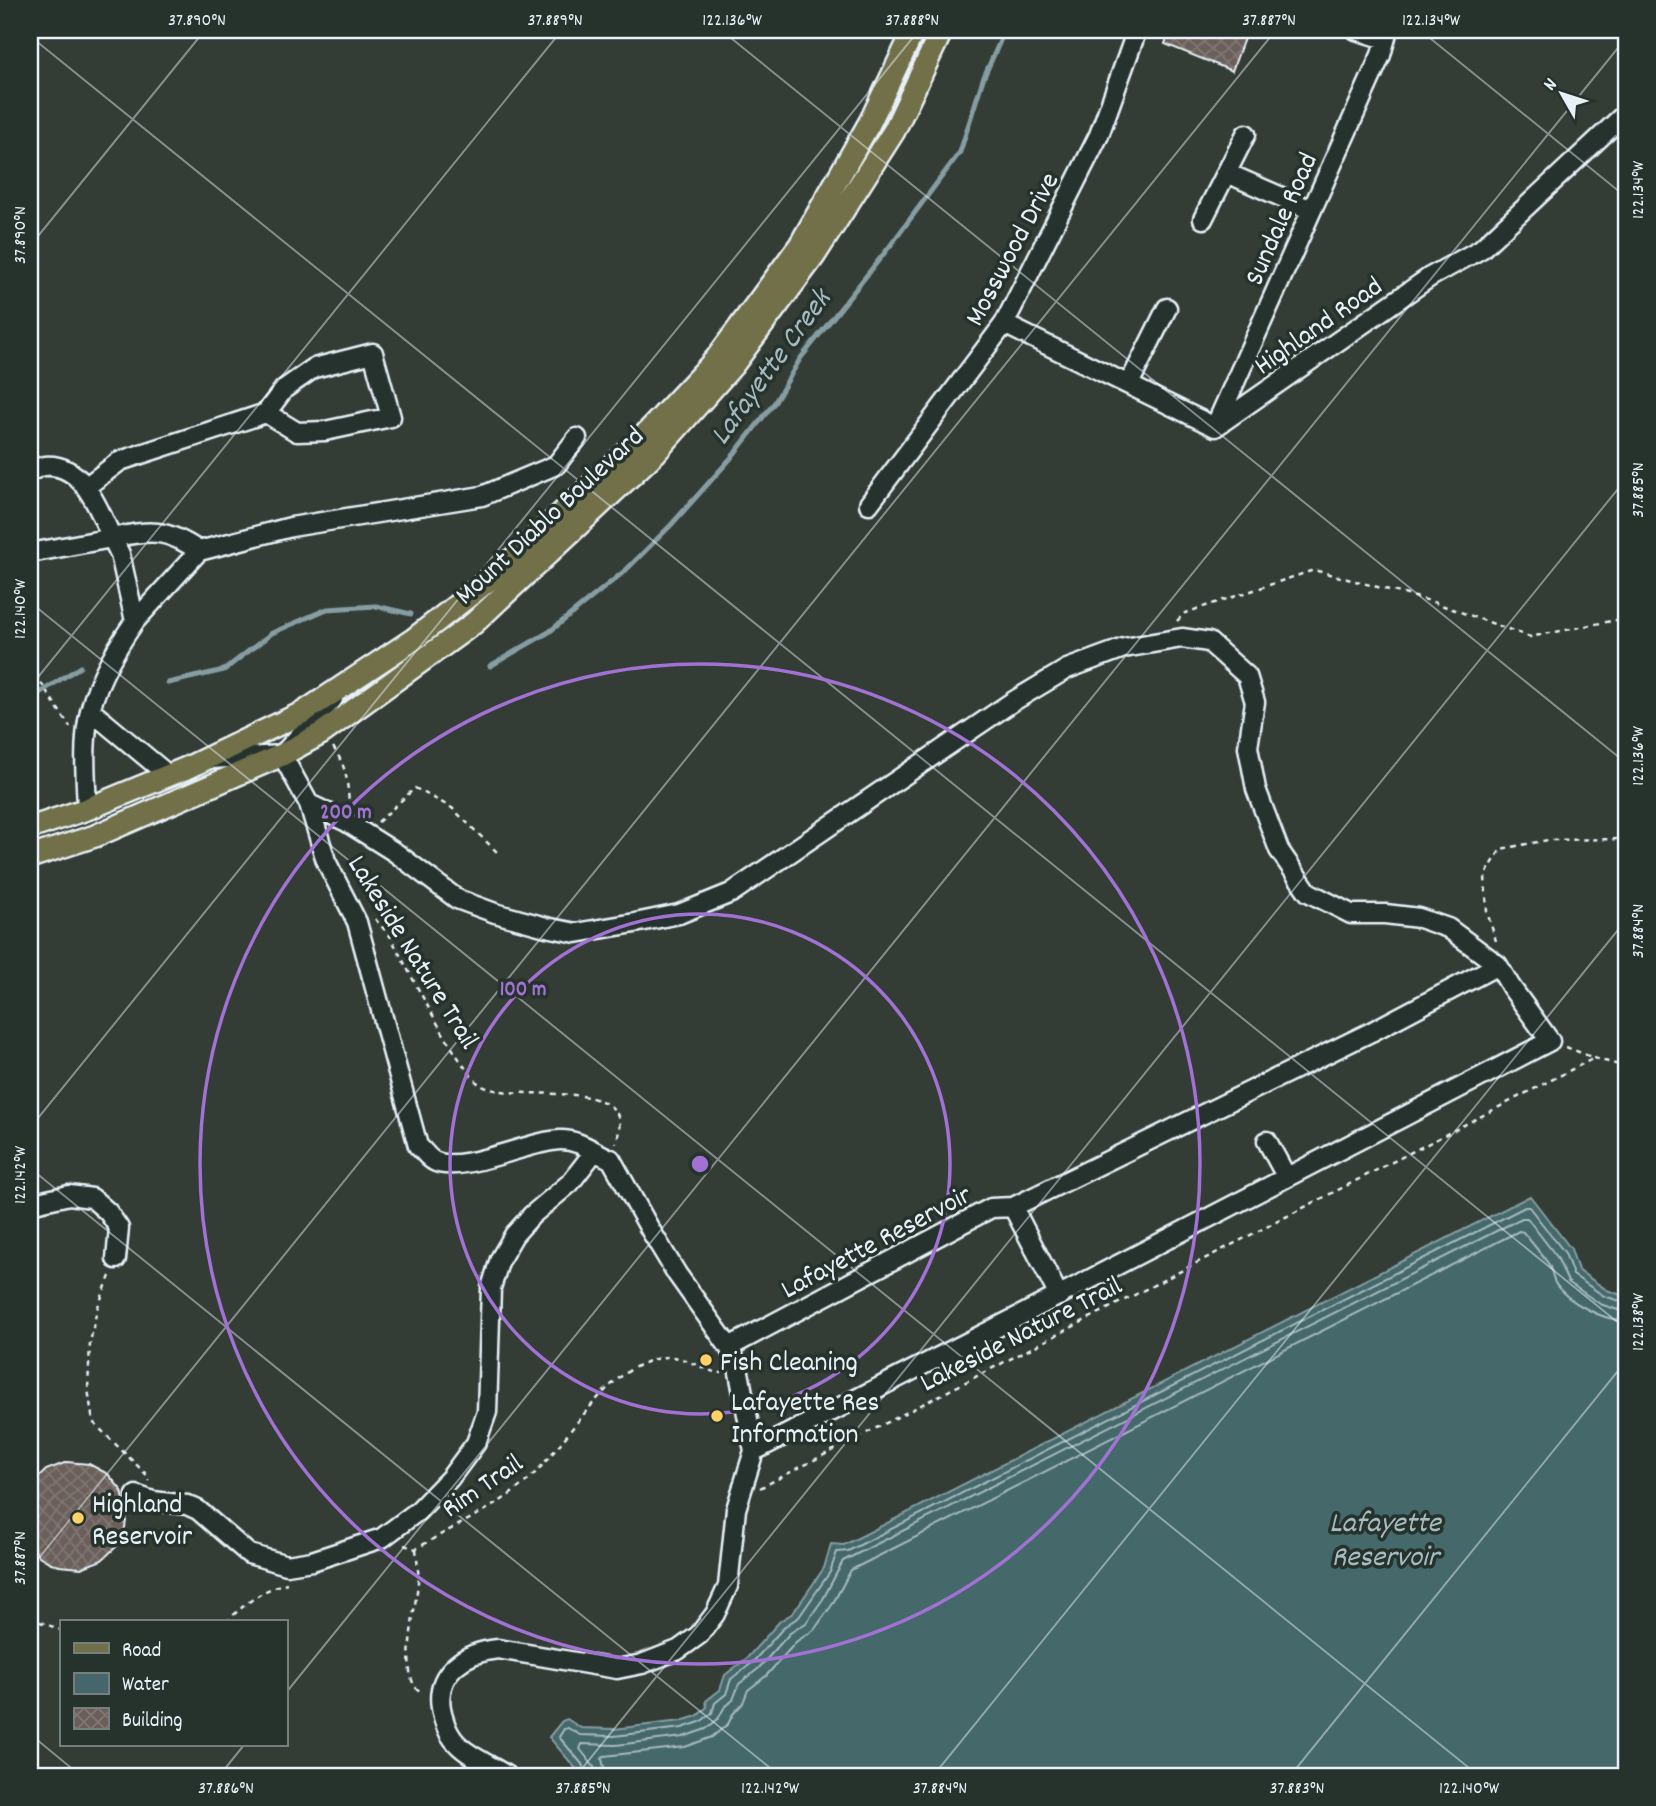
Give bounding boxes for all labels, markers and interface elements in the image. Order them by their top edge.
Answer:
text: 37.890°N [168,9,226,34]
text: 37.889°N [527,9,583,34]
text: 122.136°W [702,9,762,34]
text: 37.888°N [885,9,939,34]
text: 37.887°N [1242,9,1296,34]
text: 122.134°W [1402,9,1461,34]
north arrow [1526,60,1596,130]
text: N [1538,73,1565,98]
street label: Sundale Road [1237,147,1331,293]
text: 122.134°W [1627,160,1652,219]
street label: Mosswood Drive [957,166,1072,334]
text: 37.890°N [9,206,34,264]
street label: Highland Road [1247,269,1392,387]
water label: Lafayette Creek [701,280,845,455]
street label: Mount Diablo Boulevard [448,419,655,616]
text: 37.885°N [1627,462,1652,518]
text: 122.140°W [9,578,34,639]
text: 122.136°W [1627,726,1652,786]
text: 200 m [320,799,372,829]
street label: Lakeside Nature Trail [335,849,487,1059]
text: 37.884°N [1627,904,1652,958]
text: 100 m [500,976,546,1006]
text: 122.142°W [9,1145,34,1204]
centre of rings [688,1152,712,1176]
street label: Lafayette Reservoir [775,1177,980,1312]
street label: Lakeside Nature Trail [914,1268,1131,1405]
text: 122.138°W [1627,1292,1652,1351]
place label: Fish Cleaning [720,1345,858,1385]
marker: Fish Cleaning [698,1352,714,1368]
place label: Lafayette Res Information [731,1385,879,1457]
marker: Lafayette Res Information [709,1408,725,1424]
street label: Rim Trail [435,1446,533,1530]
place label: Highland Reservoir [92,1487,193,1559]
water label: Lafayette Reservoir [1329,1504,1443,1581]
marker: Highland Reservoir [70,1510,86,1526]
text: 37.887°N [9,1531,34,1585]
legend [60,1620,287,1746]
text: Road [122,1637,161,1667]
text: Water [122,1671,169,1701]
text: Building [122,1707,182,1737]
text: 37.886°N [198,1777,254,1802]
text: 37.885°N [555,1777,611,1802]
text: 122.142°W [741,1777,800,1802]
text: 37.884°N [913,1777,967,1802]
text: 37.883°N [1270,1777,1324,1802]
text: 122.140°W [1439,1777,1500,1802]

